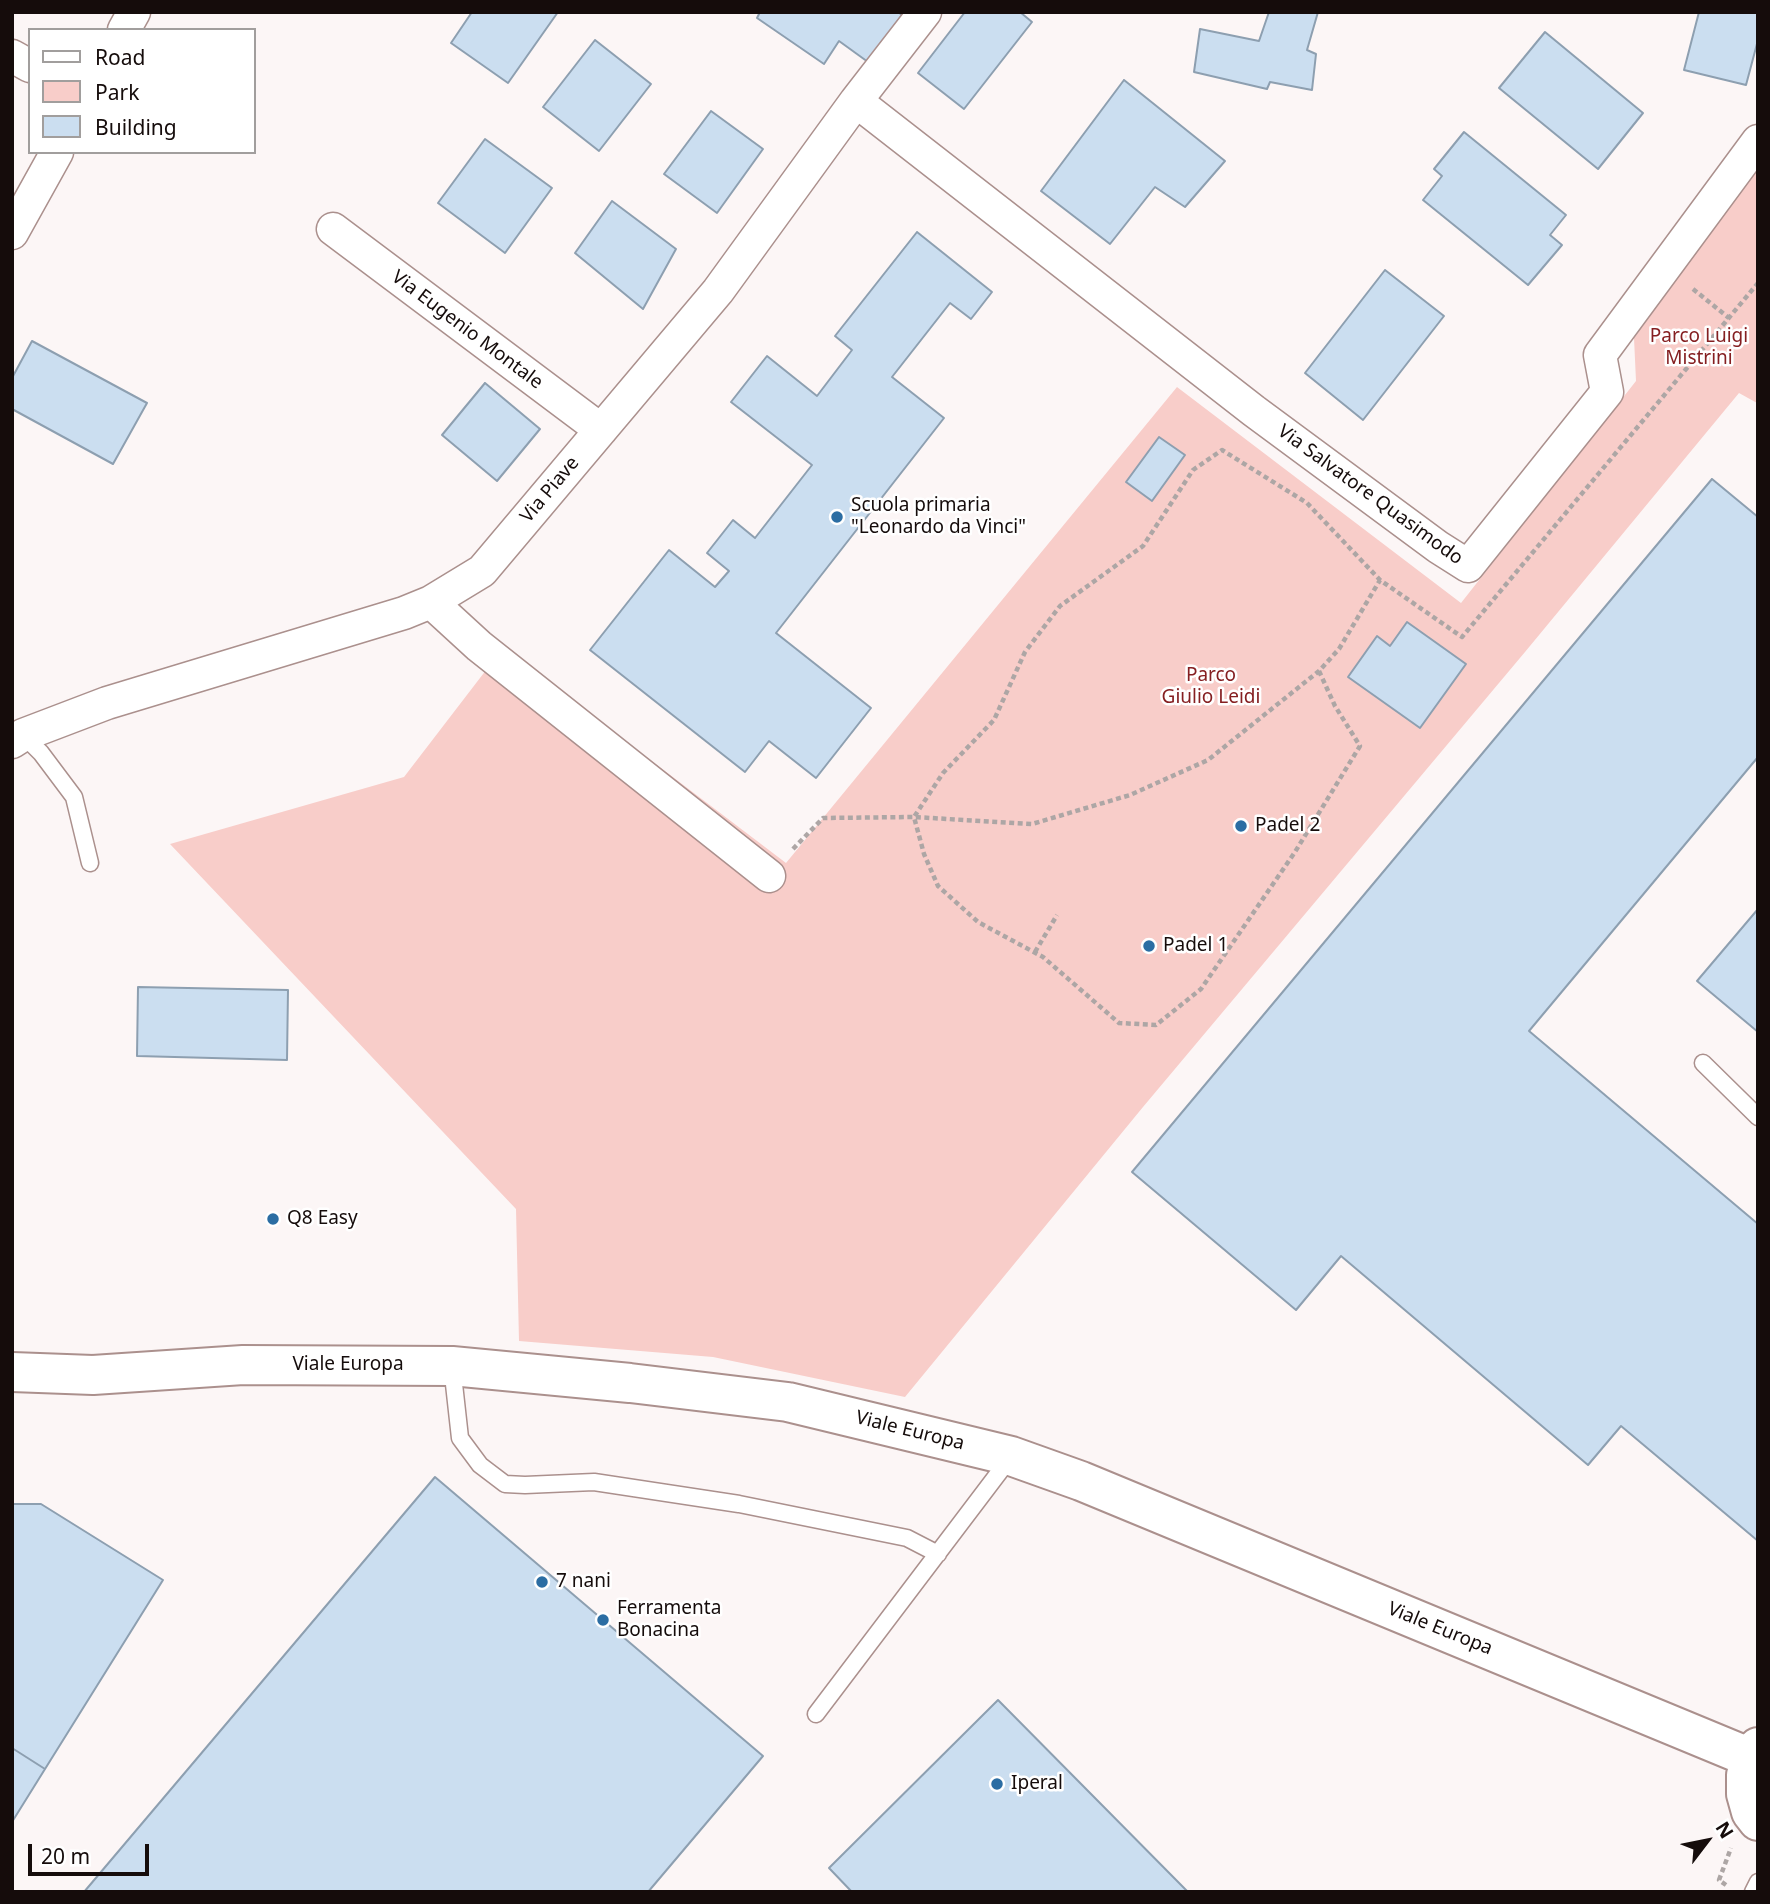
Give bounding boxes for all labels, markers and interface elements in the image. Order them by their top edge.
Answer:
legend [28,28,256,154]
text: Road [95,43,145,71]
text: Park [95,78,139,106]
text: Building [95,113,177,141]
street label: Via Eugenio Montale [387,266,547,394]
park label: Parco Luigi Mistrini [1650,326,1748,370]
street label: Via Salvatore Quasimodo [1273,420,1467,570]
street label: Via Piave [516,452,584,528]
place label: Scuola primaria "Leonardo da Vinci" [851,495,1026,539]
marker: Scuola primaria "Leonardo da Vinci" [829,509,845,525]
park label: Parco Giulio Leidi [1162,665,1260,709]
place label: Padel 2 [1255,815,1320,837]
marker: Padel 2 [1233,818,1249,834]
place label: Padel 1 [1163,935,1228,957]
marker: Padel 1 [1141,938,1157,954]
place label: Q8 Easy [287,1208,358,1230]
marker: Q8 Easy [265,1211,281,1227]
street label: Viale Europa [292,1354,404,1376]
street label: Viale Europa [853,1406,967,1456]
place label: 7 nani [556,1571,611,1593]
marker: 7 nani [534,1574,550,1590]
place label: Ferramenta Bonacina [617,1598,721,1642]
street label: Viale Europa [1384,1598,1496,1660]
marker: Ferramenta Bonacina [595,1612,611,1628]
place label: Iperal [1011,1773,1063,1795]
marker: Iperal [989,1776,1005,1792]
north arrow [1672,1806,1742,1876]
text: N [1710,1816,1740,1843]
scale bar [32,1830,152,1874]
text: 20 m [41,1842,90,1870]

